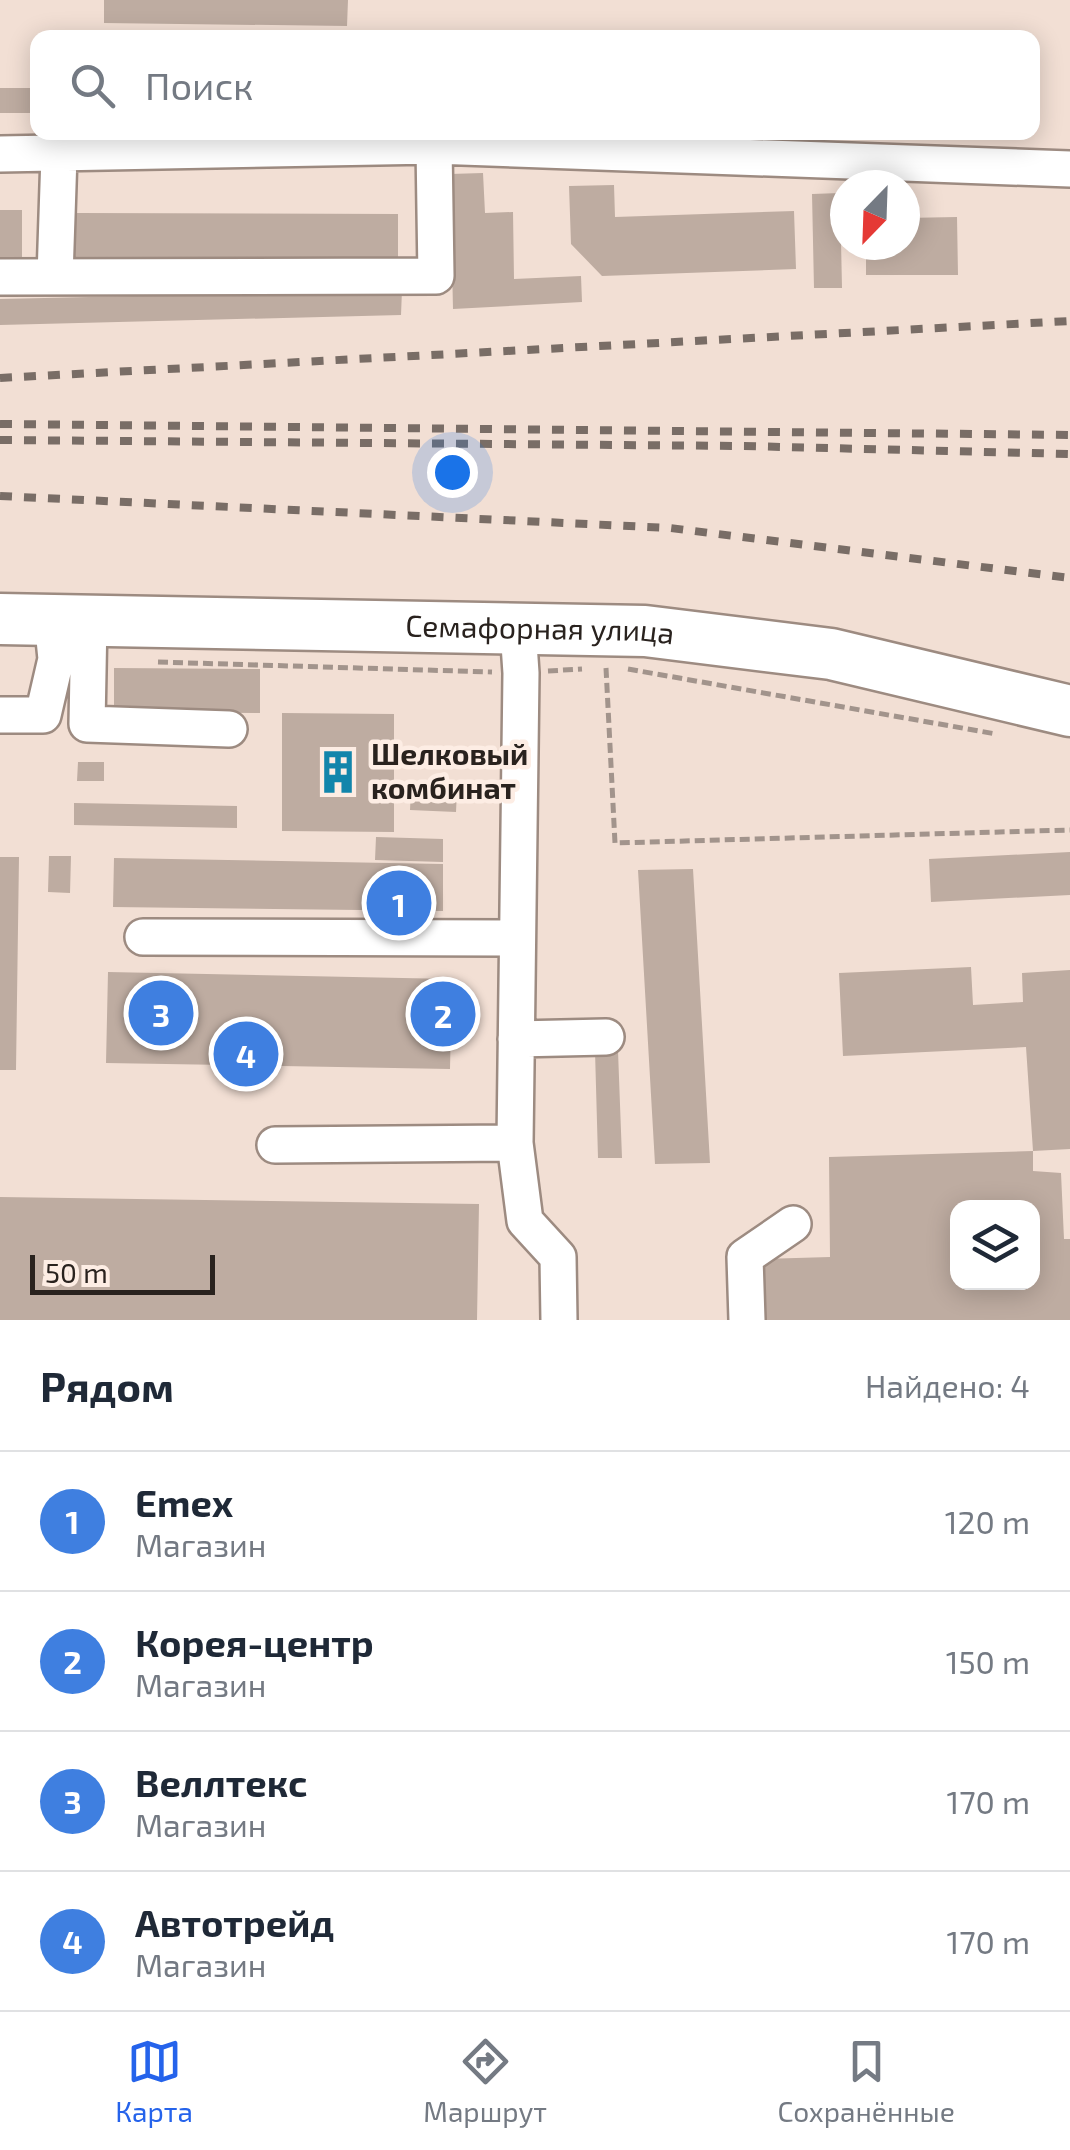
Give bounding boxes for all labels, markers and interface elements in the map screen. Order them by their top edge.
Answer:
search box [30,30,1040,140]
icon: search [65,58,120,113]
text: Поиск [145,62,254,108]
north arrow [830,170,920,260]
your location [427,447,478,498]
street label: Семафорная улица [405,607,677,650]
place label: Шелковый комбинат [371,735,528,805]
building icon: Шелковый комбинат [314,748,362,796]
pin: 1 [366,866,432,940]
pin: 3 [128,976,194,1050]
pin: 2 [410,976,476,1052]
pin: 4 [214,1016,278,1092]
map controls [950,1200,1040,1290]
button: layers [950,1200,1040,1290]
scale bar [30,1250,215,1294]
text: 50 m [45,1255,108,1289]
text: Рядом [40,1360,174,1410]
text: Найдено: 4 [865,1366,1030,1404]
text: Emex [135,1479,233,1525]
text: 1 [66,1502,79,1540]
text: 120 m [945,1502,1030,1540]
text: Магазин [135,1525,266,1563]
text: Корея-центр [135,1619,374,1665]
text: 2 [63,1642,82,1680]
text: 150 m [946,1642,1030,1680]
text: Магазин [135,1665,266,1703]
text: Веллтекс [135,1759,307,1805]
text: 3 [63,1782,82,1820]
text: 170 m [946,1782,1030,1820]
text: Магазин [135,1805,266,1843]
text: Автотрейд [135,1899,334,1945]
text: 4 [62,1922,83,1960]
text: 170 m [946,1922,1030,1960]
text: Магазин [135,1945,266,1983]
tab: Карта [115,2034,193,2128]
tab: Маршрут [423,2034,547,2128]
tab: Сохранённые [777,2034,955,2128]

